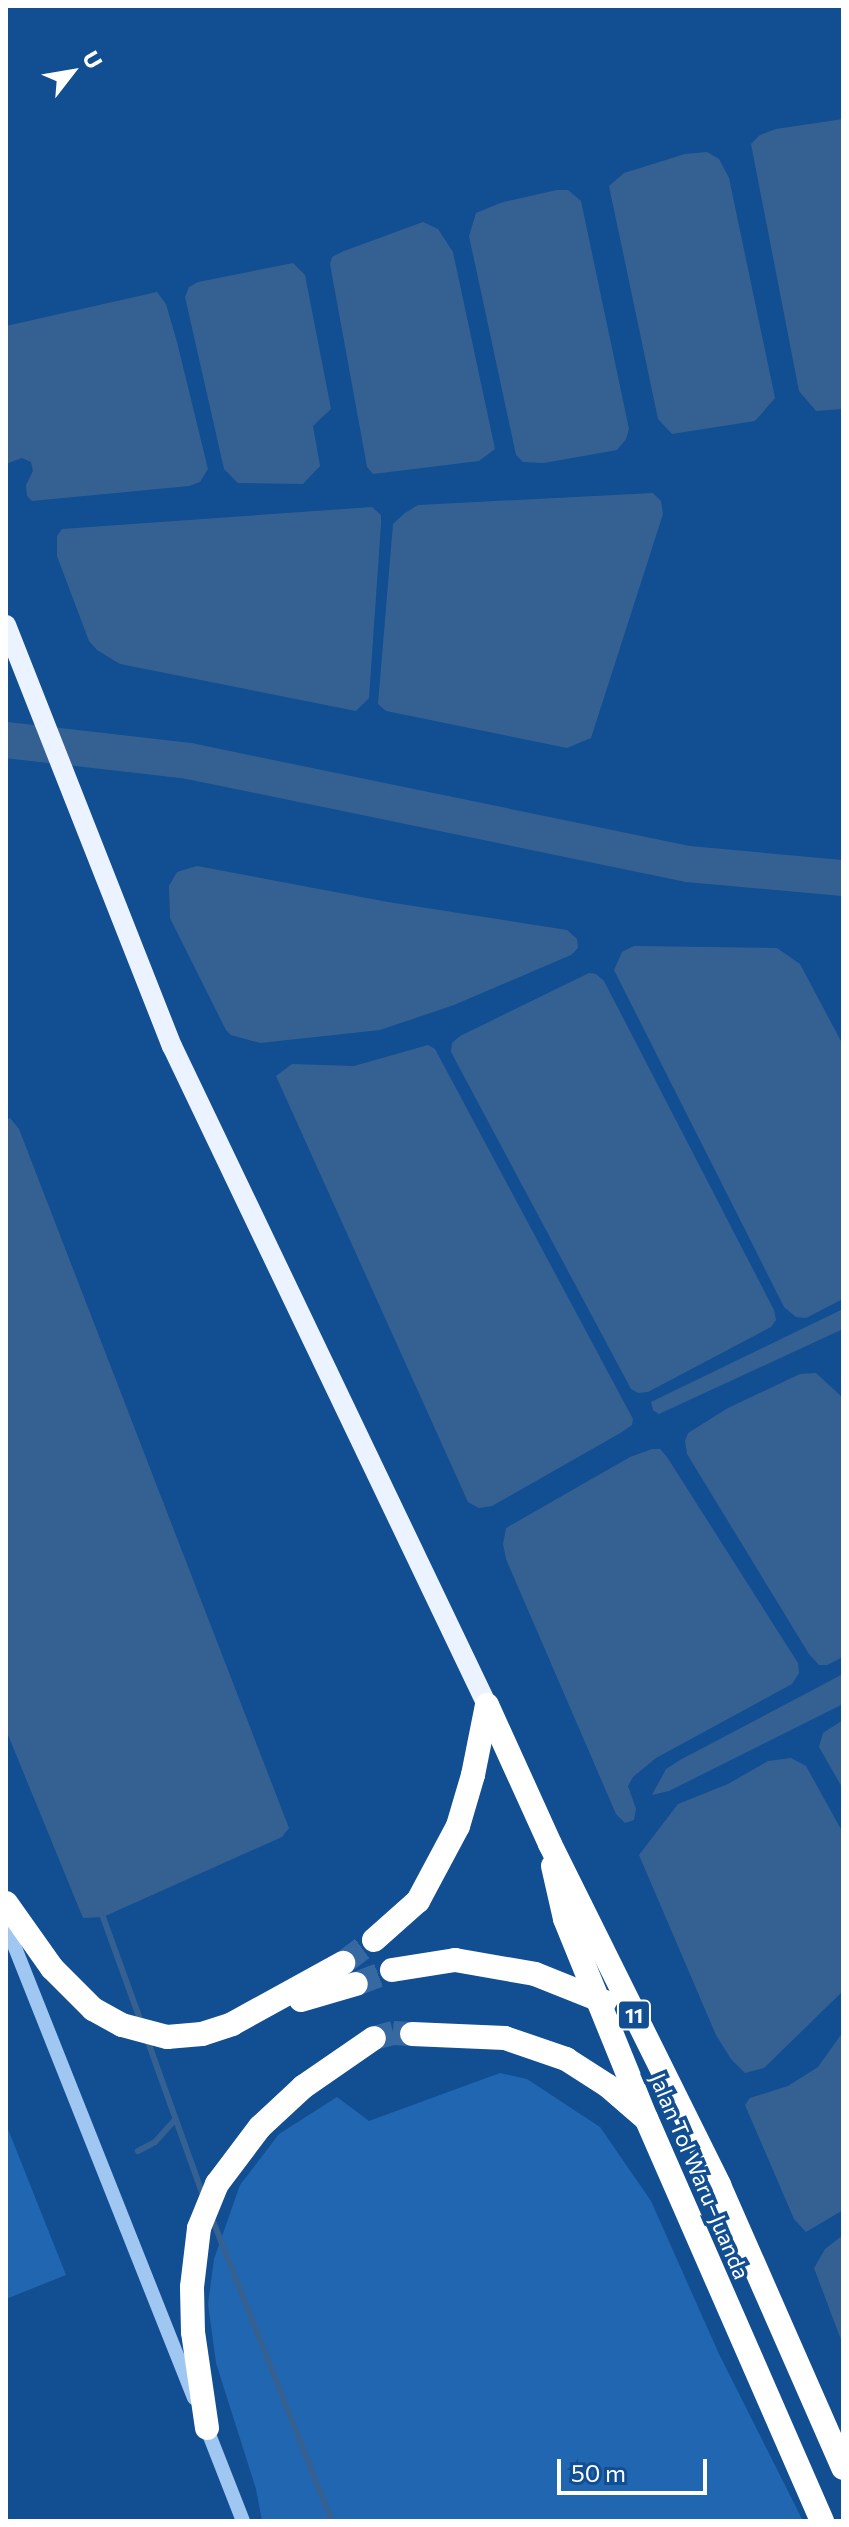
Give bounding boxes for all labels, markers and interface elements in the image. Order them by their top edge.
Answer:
north arrow [32,32,112,112]
text: U [77,46,109,73]
road number: 11 [616,1999,652,2031]
street label: Jalan Tol Waru–Juanda [645,2069,755,2283]
scale bar [561,2443,711,2493]
text: 50 m [571,2458,626,2487]

